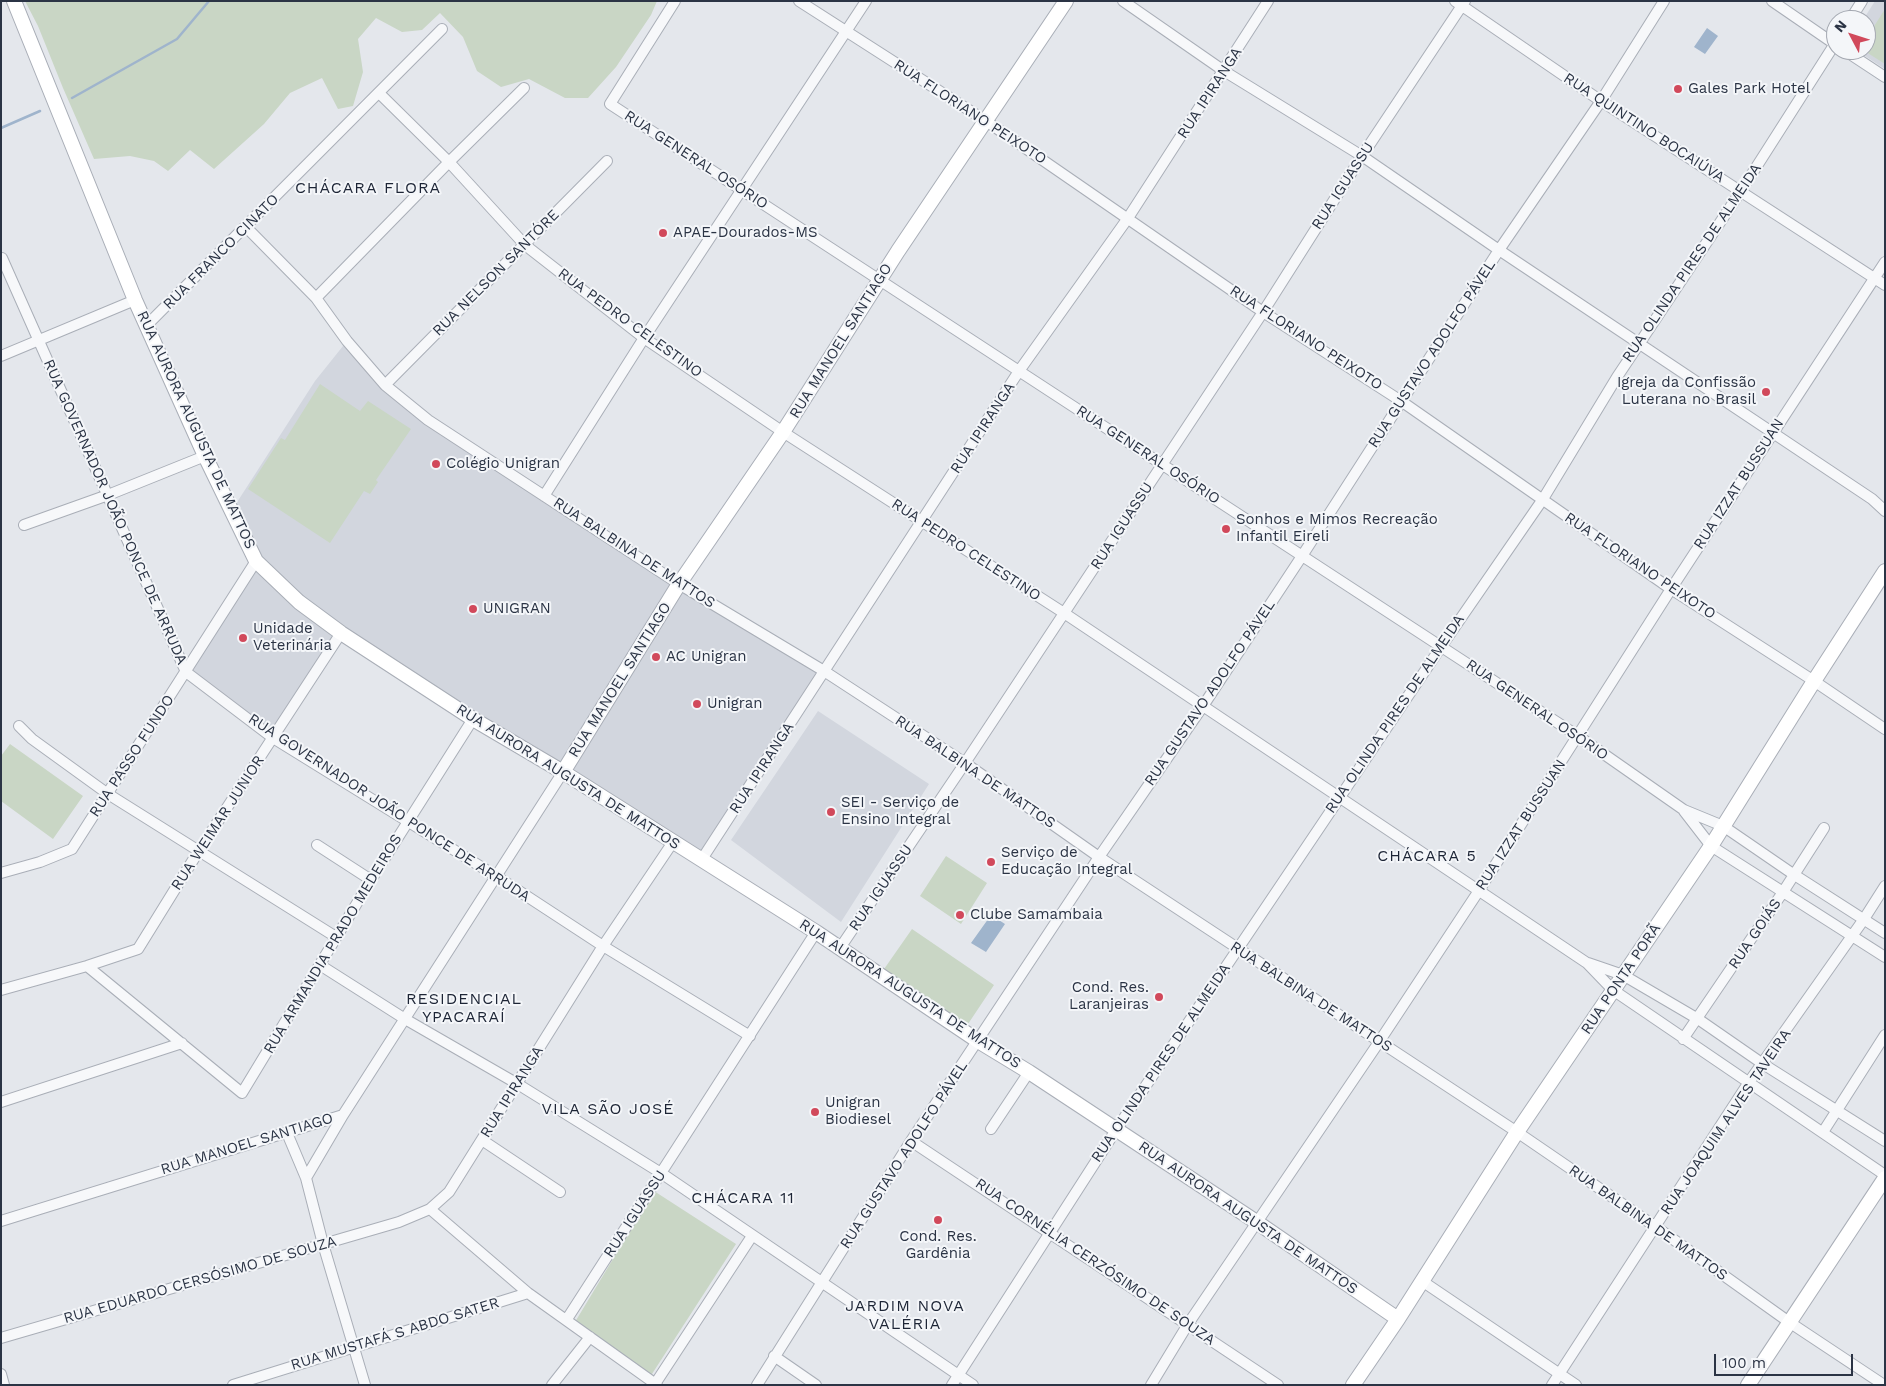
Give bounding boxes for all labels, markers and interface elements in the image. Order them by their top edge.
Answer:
north arrow [1826,10,1876,60]
text: N [1831,17,1850,35]
street label: RUA IPIRANGA [1174,44,1246,142]
street label: RUA FLORIANO PEIXOTO [890,56,1050,168]
street label: RUA QUINTINO BOCAIÚVA [1560,69,1728,187]
place label: Gales Park Hotel [1688,80,1810,98]
marker: Gales Park Hotel [1672,83,1684,95]
street label: RUA GENERAL OSÓRIO [621,107,771,213]
street label: RUA IGUASSU [1308,139,1378,233]
street label: RUA OLINDA PIRES DE ALMEIDA [1619,160,1765,366]
district label: CHÁCARA FLORA [293,178,443,198]
street label: RUA FRANCO CINATO [159,190,283,314]
street label: RUA NELSON SANTÓRE [429,206,563,340]
place label: APAE-Dourados-MS [673,224,818,242]
marker: APAE-Dourados-MS [657,227,669,239]
street label: RUA GUSTAVO ADOLFO PÁVEL [1364,257,1500,451]
street label: RUA MANOEL SANTIAGO [786,260,896,422]
street label: RUA PEDRO CELESTINO [554,264,706,382]
street label: RUA FLORIANO PEIXOTO [1226,282,1386,394]
street label: RUA AURORA AUGUSTA DE MATTOS [133,308,259,552]
street label: RUA GOVERNADOR JOÃO PONCE DE ARRUDA [39,357,191,667]
place label: Igreja da Confissão Luterana no Brasil [1617,374,1756,409]
street label: RUA IPIRANGA [947,379,1019,477]
marker: Igreja da Confissão Luterana no Brasil [1760,386,1772,398]
street label: RUA GENERAL OSÓRIO [1073,402,1223,508]
street label: RUA IZZAT BUSSUAN [1690,415,1788,553]
place label: Colégio Unigran [446,455,560,473]
marker: Colégio Unigran [430,458,442,470]
street label: RUA IGUASSU [1087,479,1157,573]
street label: RUA BALBINA DE MATTOS [550,494,718,612]
street label: RUA PEDRO CELESTINO [888,495,1044,605]
street label: RUA FLORIANO PEIXOTO [1561,509,1719,623]
place label: Sonhos e Mimos Recreação Infantil Eireli [1236,511,1438,546]
marker: Sonhos e Mimos Recreação Infantil Eireli [1220,523,1232,535]
street label: RUA GUSTAVO ADOLFO PÁVEL [1141,597,1279,789]
street label: RUA MANOEL SANTIAGO [565,599,675,761]
place label: UNIGRAN [483,600,551,618]
marker: UNIGRAN [467,603,479,615]
street label: RUA OLINDA PIRES DE ALMEIDA [1322,611,1468,817]
place label: Unidade Veterinária [253,620,332,655]
marker: Unidade Veterinária [237,632,249,644]
place label: AC Unigran [666,648,746,666]
marker: AC Unigran [650,651,662,663]
street label: RUA GENERAL OSÓRIO [1462,656,1612,764]
street label: RUA PASSO FUNDO [86,692,178,820]
place label: Unigran [707,695,762,713]
marker: Unigran [691,698,703,710]
street label: RUA AURORA AUGUSTA DE MATTOS [453,700,683,854]
street label: RUA GOVERNADOR JOÃO PONCE DE ARRUDA [245,710,533,906]
street label: RUA BALBINA DE MATTOS [891,712,1059,832]
street label: RUA IPIRANGA [726,719,798,817]
street label: RUA WEIMAR JUNIOR [168,752,268,894]
street label: RUA IZZAT BUSSUAN [1472,756,1570,894]
place label: SEI - Serviço de Ensino Integral [841,794,959,829]
marker: SEI - Serviço de Ensino Integral [825,806,837,818]
street label: RUA ARMANDIA PRADO MEDEIROS [260,831,406,1057]
street label: RUA IGUASSU [845,841,917,935]
place label: Serviço de Educação Integral [1001,844,1132,879]
district label: CHÁCARA 5 [1376,846,1478,866]
marker: Serviço de Educação Integral [985,856,997,868]
street label: RUA GOIÁS [1725,895,1785,973]
place label: Clube Samambaia [970,906,1103,924]
marker: Clube Samambaia [954,909,966,921]
street label: RUA AURORA AUGUSTA DE MATTOS [796,915,1024,1073]
street label: RUA PONTA PORÃ [1577,920,1665,1038]
street label: RUA BALBINA DE MATTOS [1227,938,1395,1056]
street label: RUA OLINDA PIRES DE ALMEIDA [1088,960,1234,1166]
place label: Cond. Res. Laranjeiras [1069,979,1149,1014]
district label: RESIDENCIAL YPACARAÍ [405,989,523,1027]
marker: Cond. Res. Laranjeiras [1153,991,1165,1003]
street label: RUA JOAQUIM ALVES TAVEIRA [1657,1026,1795,1218]
street label: RUA IPIRANGA [477,1043,547,1141]
street label: RUA GUSTAVO ADOLFO PÁVEL [836,1058,972,1252]
place label: Unigran Biodiesel [825,1094,891,1129]
district label: VILA SÃO JOSÉ [540,1099,676,1119]
marker: Unigran Biodiesel [809,1106,821,1118]
street label: RUA MANOEL SANTIAGO [159,1109,335,1179]
street label: RUA AURORA AUGUSTA DE MATTOS [1135,1138,1361,1298]
street label: RUA BALBINA DE MATTOS [1565,1161,1731,1285]
street label: RUA IGUASSU [600,1167,670,1261]
street label: RUA CORNÉLIA CERZÓSIMO DE SOUZA [972,1175,1218,1349]
district label: CHÁCARA 11 [690,1188,796,1208]
marker: Cond. Res. Gardênia [932,1214,944,1226]
place label: Cond. Res. Gardênia [899,1228,977,1263]
street label: RUA EDUARDO CERSÓSIMO DE SOUZA [61,1232,339,1328]
street label: RUA MUSTAFÁ S ABDO SATER [289,1294,501,1374]
district label: JARDIM NOVA VALÉRIA [844,1296,966,1334]
scale bar [1716,1344,1855,1376]
text: 100 m [1722,1354,1766,1372]

